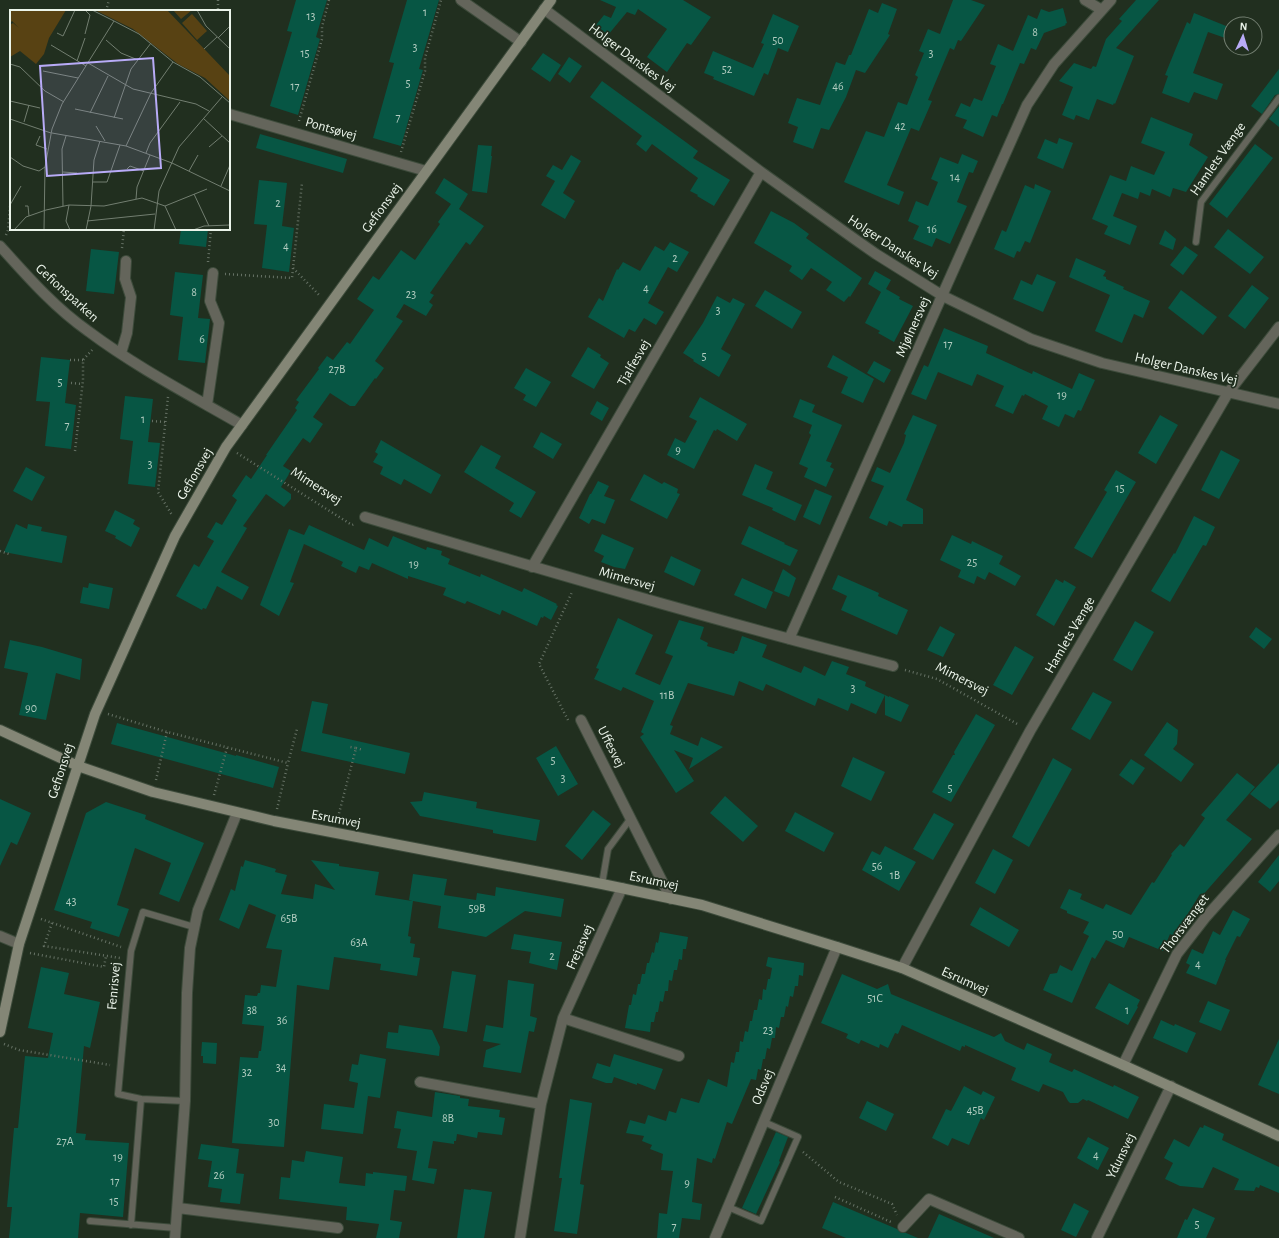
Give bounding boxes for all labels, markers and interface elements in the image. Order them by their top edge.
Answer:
house number: 1 [423,6,427,18]
inset map [10,10,230,230]
house number: 13 [306,10,316,22]
north arrow [1223,16,1263,56]
street label: Holger Danskes Vej [586,21,678,95]
text: N [1239,21,1248,32]
house number: 8 [1032,26,1038,38]
house number: 50 [772,34,784,46]
house number: 3 [413,41,418,53]
house number: 15 [300,47,310,59]
house number: 3 [929,47,934,59]
house number: 52 [722,63,733,75]
house number: 5 [405,77,411,89]
house number: 17 [290,80,300,92]
house number: 46 [832,80,844,92]
house number: 7 [395,111,401,123]
street label: Pontsøvej [304,115,358,143]
house number: 42 [894,120,906,132]
street label: Hamlets Vænge [1188,120,1248,198]
house number: 14 [950,171,960,183]
street label: Gefionsvej [359,181,405,235]
house number: 2 [275,197,281,209]
street label: Holger Danskes Vej [845,213,941,281]
house number: 16 [927,223,937,235]
house number: 4 [283,240,289,252]
house number: 2 [672,252,678,264]
street label: Gefionsparken [33,261,101,325]
house number: 4 [643,282,649,294]
house number: 8 [191,286,197,298]
house number: 23 [406,288,416,300]
street label: Mjølnersvej [894,295,932,359]
house number: 3 [716,304,721,316]
house number: 6 [199,333,205,345]
street label: Tjalfesvej [615,337,653,389]
house number: 17 [943,338,953,350]
house number: 5 [701,350,707,362]
street label: Holger Danskes Vej [1133,350,1239,388]
house number: 27B [329,363,345,375]
house number: 5 [57,376,63,388]
house number: 19 [1057,389,1067,401]
house number: 1 [141,413,145,425]
house number: 7 [64,419,70,431]
house number: 9 [675,444,681,456]
street label: Gefionsvej [175,446,215,502]
house number: 3 [148,458,153,470]
street label: Mimersvej [288,464,344,508]
house number: 15 [1115,482,1125,494]
house number: 25 [967,556,977,568]
house number: 19 [409,558,419,570]
street label: Mimersvej [597,564,657,594]
street label: Hamlets Vænge [1042,594,1098,676]
street label: Mimersvej [933,660,991,698]
house number: 3 [851,682,856,694]
house number: 11B [660,689,674,701]
house number: 90 [25,702,37,714]
street label: Uffesvej [595,724,627,770]
street label: Gefionsvej [45,742,77,800]
house number: 5 [550,754,556,766]
house number: 3 [561,772,566,784]
house number: 5 [947,782,953,794]
street label: Esrumvej [310,807,362,831]
house number: 56 [872,860,883,872]
street label: Esrumvej [628,869,680,893]
house number: 1B [890,869,900,881]
street label: Thorsvænget [1158,891,1212,956]
house number: 43 [66,895,76,907]
house number: 59B [468,902,486,914]
house number: 65B [280,912,298,924]
street label: Frejasvej [564,922,596,972]
house number: 50 [1112,928,1124,940]
house number: 63A [350,936,368,948]
house number: 2 [549,950,555,962]
house number: 4 [1195,958,1201,970]
street label: Fenrisvej [105,961,123,1011]
street label: Esrumvej [939,964,991,998]
house number: 51C [867,992,883,1004]
house number: 38 [247,1004,258,1016]
house number: 1 [1125,1004,1129,1016]
house number: 36 [277,1014,288,1026]
house number: 23 [763,1024,773,1036]
house number: 34 [276,1061,287,1073]
house number: 32 [242,1066,253,1078]
street label: Odsvej [749,1067,777,1107]
house number: 45B [966,1104,984,1116]
house number: 8B [442,1112,454,1124]
house number: 30 [268,1116,280,1128]
street label: Ydunsvej [1104,1131,1138,1181]
house number: 27A [56,1135,74,1147]
house number: 4 [1093,1149,1099,1161]
house number: 19 [113,1151,123,1163]
house number: 26 [213,1169,225,1181]
house number: 17 [110,1175,120,1187]
house number: 9 [684,1177,690,1189]
house number: 15 [109,1195,119,1207]
house number: 5 [1194,1218,1200,1230]
house number: 7 [671,1220,677,1232]

